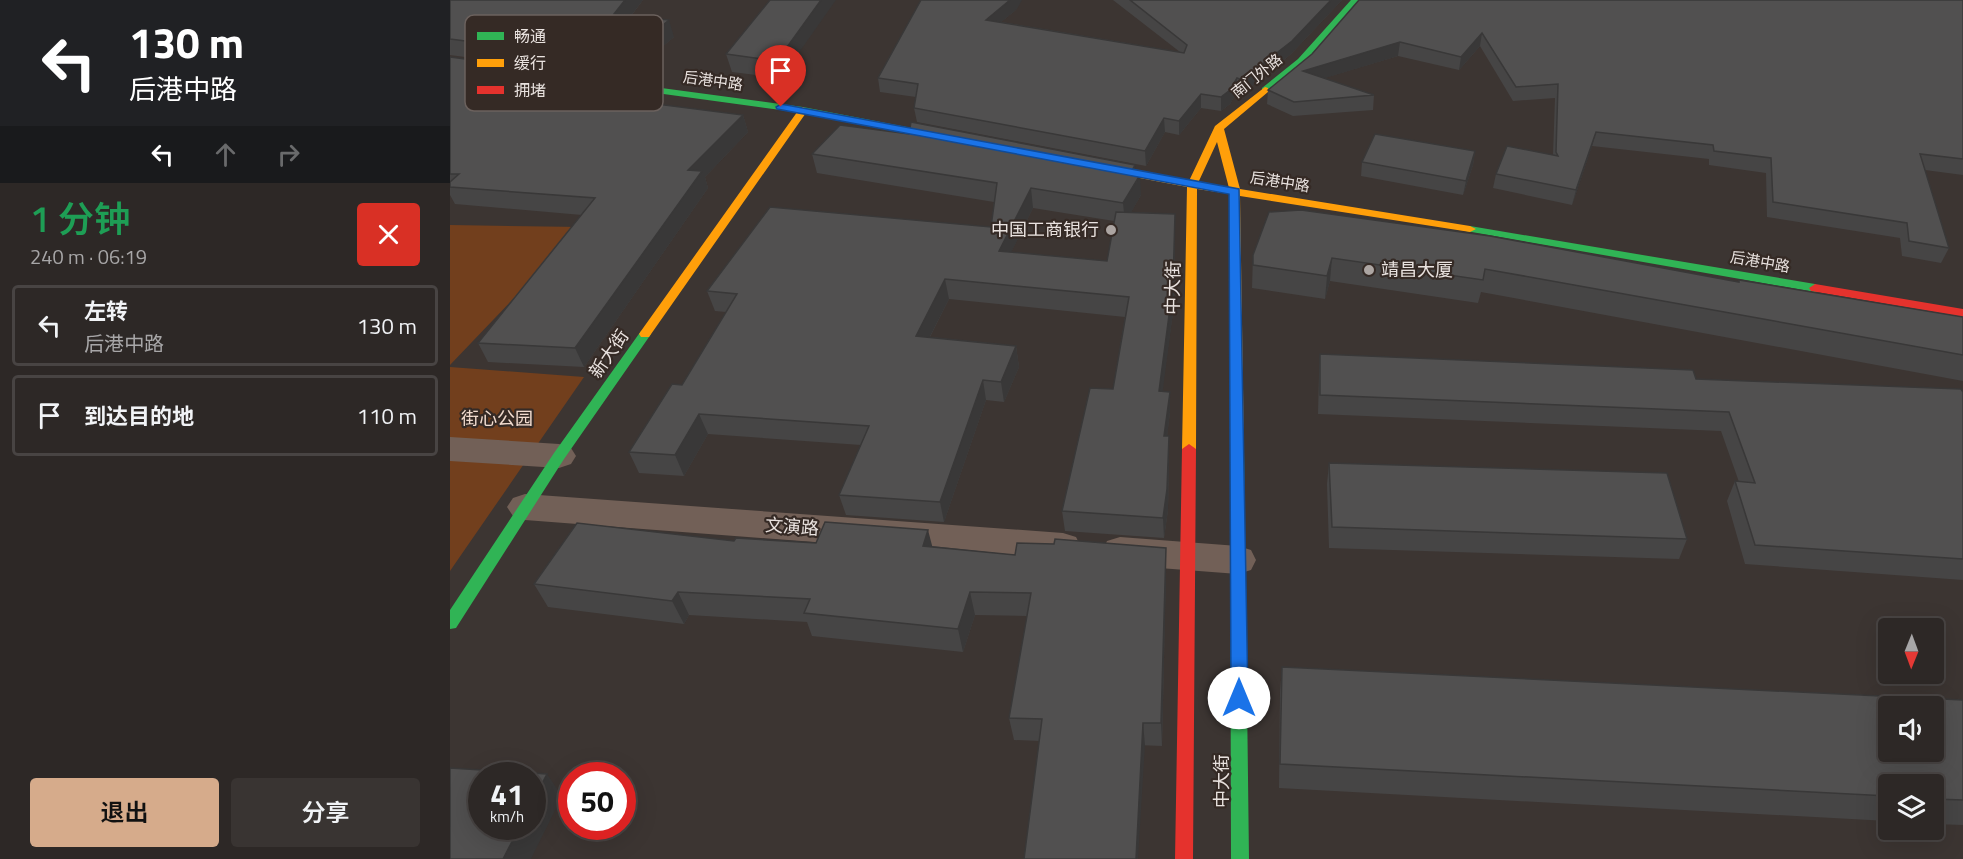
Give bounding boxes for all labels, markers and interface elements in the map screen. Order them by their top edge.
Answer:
text: 130 m [129,10,244,74]
legend [465,15,663,111]
icon: left [30,24,108,102]
text: 畅通 [514,24,546,48]
pin [755,45,806,107]
street label: 南门外路 [1226,48,1287,103]
text: 缓行 [514,51,546,75]
icon: arrive [764,54,797,87]
street label: 后港中路 [682,65,744,96]
text: 后港中路 [129,68,237,109]
text: 拥堵 [514,78,546,102]
icon: left [146,138,179,171]
icon: ahead [209,138,242,171]
icon: right [272,138,305,171]
street label: 后港中路 [1249,165,1312,198]
text: 1 分钟 [30,191,130,246]
button: close [357,203,420,266]
place label: 中国工商银行 [991,216,1099,243]
marker: 中国工商银行 [1104,223,1118,237]
text: 240 m · 06:19 [30,241,147,272]
street label: 后港中路 [1729,245,1792,278]
place label: 靖昌大厦 [1381,256,1453,283]
street label: 中大街 [1159,261,1186,315]
marker: 靖昌大厦 [1362,263,1376,277]
text: 左转 [84,294,128,328]
icon: left [33,309,66,342]
text: 130 m [357,309,417,343]
street label: 新大街 [582,324,635,384]
text: 后港中路 [84,328,164,359]
icon: arrive [33,399,66,432]
text: 到达目的地 [84,399,194,433]
text: 110 m [357,399,417,433]
park label: 街心公园 [461,405,533,432]
street label: 文演路 [764,511,820,542]
north arrow [1878,618,1944,684]
map controls [1878,618,1944,840]
position arrow [1207,666,1271,730]
button: sound [1878,696,1944,762]
street label: 中大街 [1208,754,1235,808]
speed limit sign: 50 [558,762,636,840]
text: 41 [490,771,524,817]
button: layers [1878,774,1944,840]
button: 退出 [30,778,219,847]
button: 分享 [231,778,420,847]
text: km/h [490,805,524,828]

